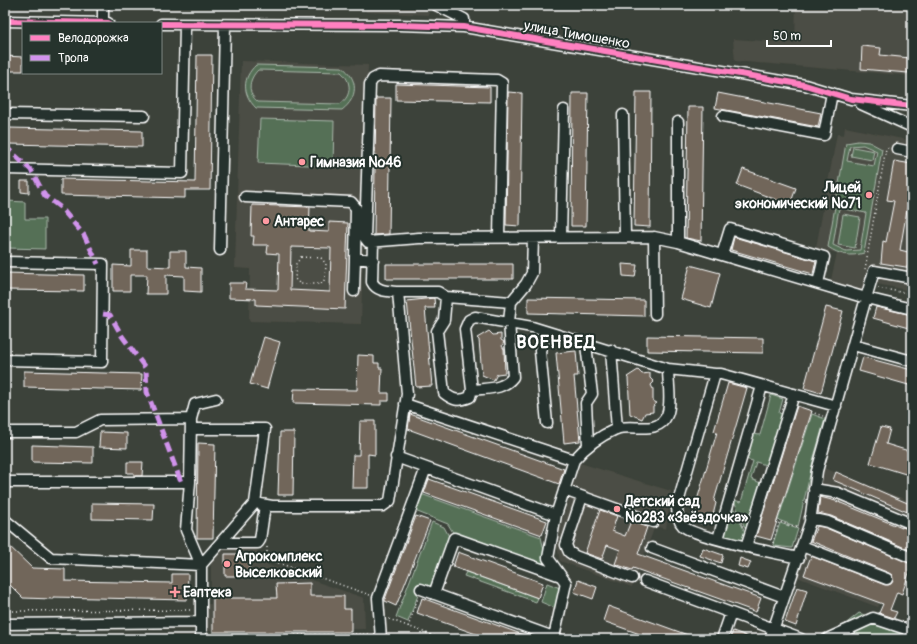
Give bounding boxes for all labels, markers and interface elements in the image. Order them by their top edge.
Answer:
street label: улица Тимошенко [522,17,632,52]
legend [22,22,162,74]
scale bar [767,22,831,48]
text: 50 m [773,29,801,44]
text: Велодорожка [58,31,129,46]
text: Тропа [58,51,89,66]
place label: Гимназия №46 [310,154,402,171]
marker: Гимназия №46 [297,157,307,167]
place label: Лицей экономический №71 [735,179,861,212]
marker: Лицей экономический №71 [864,190,874,200]
place label: Антарес [274,213,324,230]
marker: Антарес [261,216,271,226]
district label: ВОЕНВЕД [516,331,596,354]
place label: Детский сад №283 «Звёздочка» [624,493,749,526]
marker: Детский сад №283 «Звёздочка» [612,504,622,514]
place label: Агрокомплекс Выселковский [235,548,323,581]
marker: Агрокомплекс Выселковский [222,559,232,569]
place label: Еаптека [183,584,232,601]
marker: Еаптека [170,587,180,597]

